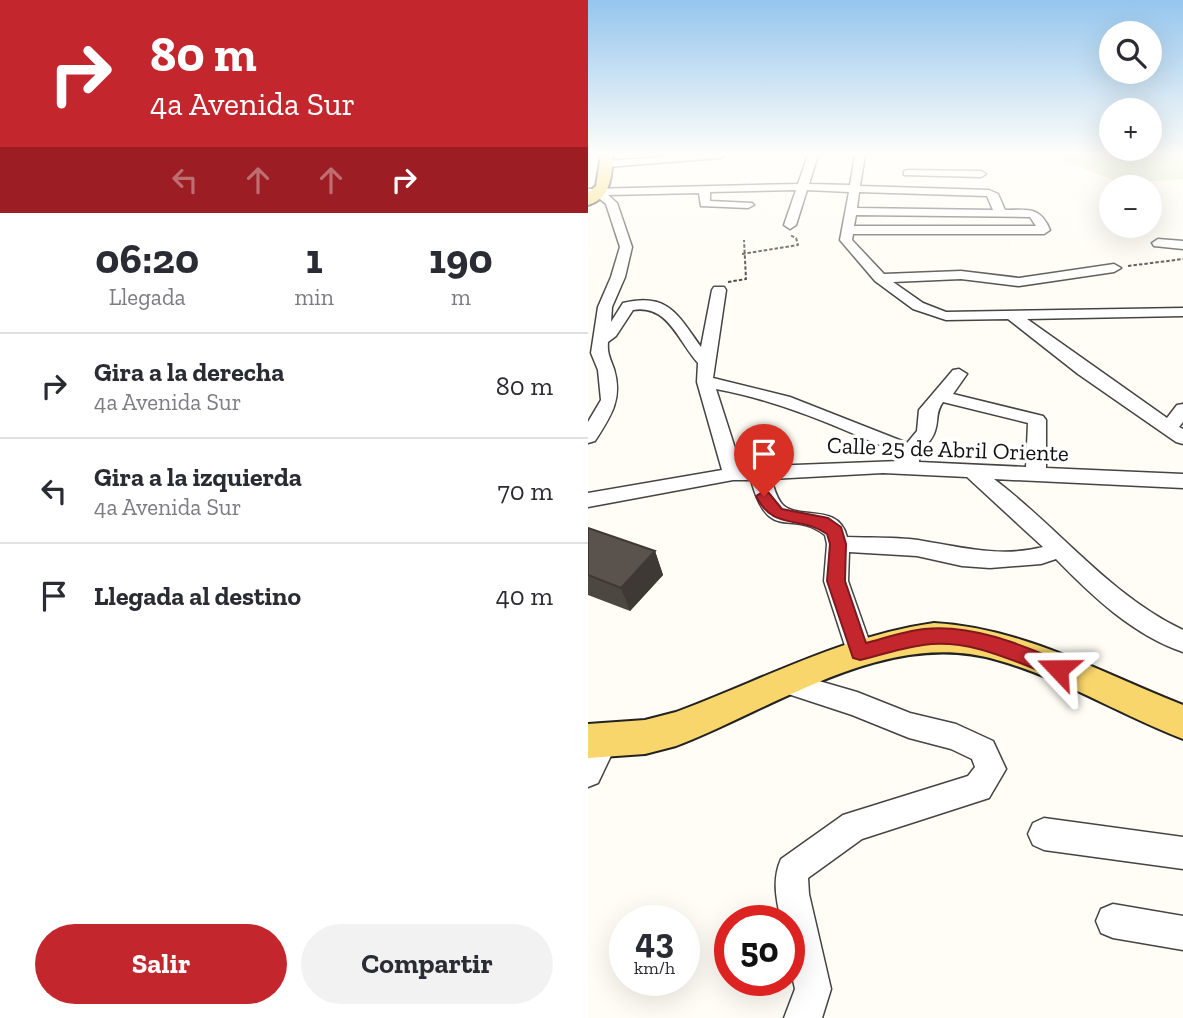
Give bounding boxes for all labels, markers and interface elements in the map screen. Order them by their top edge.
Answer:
map controls [1099,21,1162,238]
button: search [1099,21,1162,84]
text: 80 m [150,25,257,84]
icon: right [35,28,126,119]
text: 4a Avenida Sur [150,85,355,123]
button: + [1099,98,1162,161]
icon: left [166,161,204,199]
icon: ahead [239,161,277,199]
icon: ahead [312,161,350,199]
icon: right [385,161,423,199]
button: − [1099,175,1162,238]
text: 06:20 [95,233,199,284]
text: 1 [306,233,323,284]
text: 190 [429,233,493,284]
text: Llegada [109,283,186,311]
text: min [294,283,334,311]
text: m [451,283,471,311]
text: Gira a la derecha [94,356,284,388]
icon: right [35,367,73,405]
text: 80 m [496,370,553,402]
text: 4a Avenida Sur [94,388,241,416]
pin [734,424,794,496]
street label: Calle 25 de Abril Oriente [827,431,1069,467]
icon: arrive [745,435,783,473]
text: Gira a la izquierda [94,461,302,493]
icon: left [35,472,73,510]
text: 70 m [497,475,553,507]
text: 4a Avenida Sur [94,493,241,521]
icon: arrive [35,577,73,615]
text: Llegada al destino [94,580,301,612]
text: 40 m [496,580,553,612]
position arrow [1021,632,1095,706]
speed limit sign: 50 [714,905,805,996]
text: 43 [635,920,674,962]
button: Salir [35,924,287,1004]
button: Compartir [301,924,553,1004]
text: km/h [634,957,675,979]

